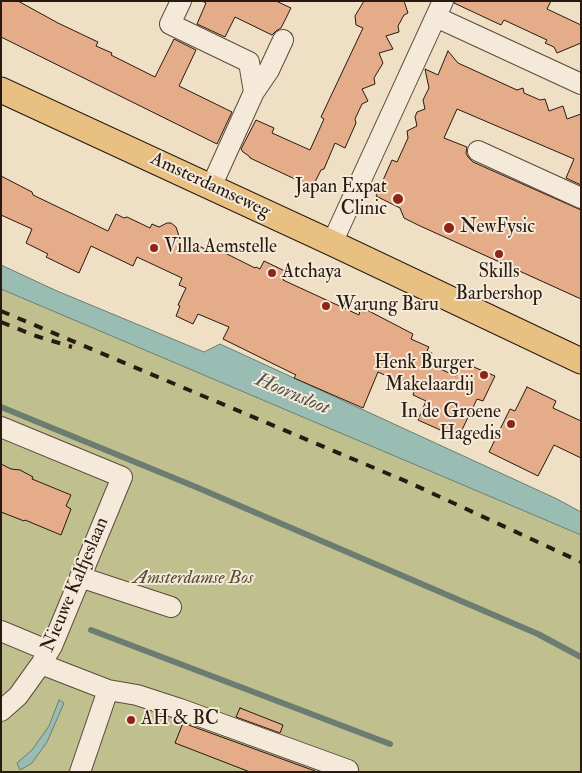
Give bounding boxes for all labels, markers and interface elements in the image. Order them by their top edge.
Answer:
street label: Amsterdamseweg [146,148,274,224]
place label: Japan Expat Clinic [295,177,387,221]
marker: Japan Expat Clinic [391,192,405,206]
place label: NewFysic [460,217,535,239]
marker: NewFysic [442,221,456,235]
place label: Villa Aemstelle [164,237,277,259]
marker: Villa Aemstelle [148,242,160,254]
marker: Skills Barbershop [493,248,505,260]
place label: Atchaya [282,262,342,284]
place label: Skills Barbershop [456,262,542,306]
marker: Atchaya [266,267,278,279]
place label: Warung Baru [336,295,439,317]
marker: Warung Baru [320,300,332,312]
place label: Henk Burger Makelaardij [374,353,474,397]
water label: Hoornsloot [251,369,333,421]
marker: Henk Burger Makelaardij [478,369,490,381]
place label: In de Groene Hagedis [400,402,501,446]
marker: In de Groene Hagedis [505,418,517,430]
street label: Nieuwe Kalfjeslaan [37,514,115,656]
park label: Amsterdamse Bos [133,568,253,590]
place label: AH & BC [141,709,219,731]
marker: AH & BC [125,714,137,726]

